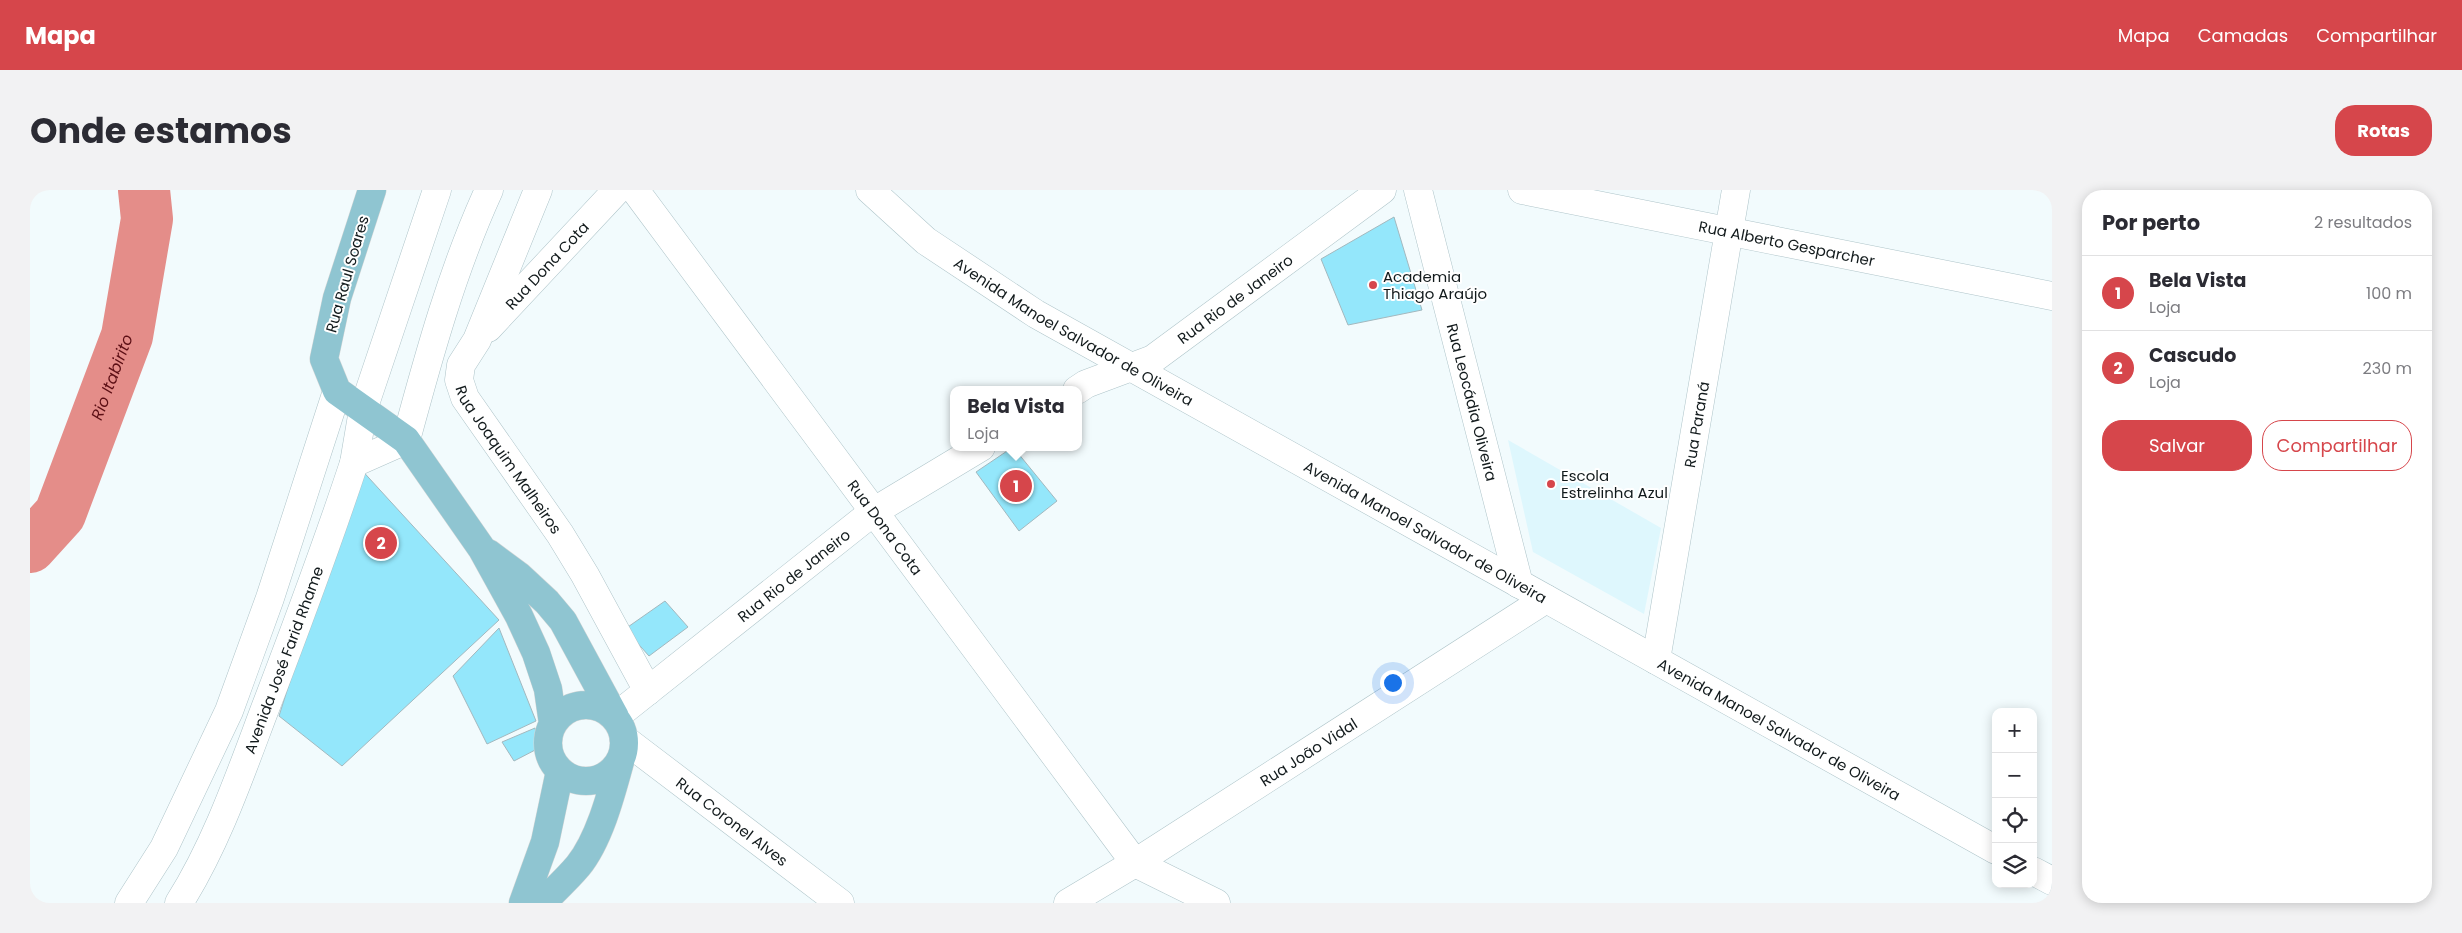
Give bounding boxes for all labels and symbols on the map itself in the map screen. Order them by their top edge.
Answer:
street label: Rua Raul Soares [320,213,374,335]
street label: Rua Alberto Gesparcher [1697,215,1877,271]
street label: Rua Dona Cota [500,216,593,314]
street label: Rua Rio de Janeiro [1173,249,1297,348]
street label: Avenida Manoel Salvador de Oliveira [950,252,1197,410]
place label: Academia Thiago Araújo [1383,266,1487,304]
marker: Academia Thiago Araújo [1367,279,1379,291]
street label: Rua Leocádia Oliveira [1442,321,1503,483]
water label: Rio Itabirito [85,331,138,423]
street label: Rua Paraná [1678,380,1714,469]
street label: Rua Joaquim Malheiros [451,383,567,538]
street label: Avenida Manoel Salvador de Oliveira [1300,455,1551,608]
place label: Escola Estrelinha Azul [1561,465,1668,503]
pin: 1 [1000,467,1032,505]
street label: Rua Dona Cota [843,475,928,579]
marker: Escola Estrelinha Azul [1545,478,1557,490]
pin: 2 [365,524,397,562]
street label: Rua Rio de Janeiro [733,524,854,627]
street label: Avenida José Farid Rhame [239,563,328,757]
street label: Avenida Manoel Salvador de Oliveira [1654,653,1905,805]
your location [1380,670,1406,696]
street label: Rua João Vidal [1255,713,1361,791]
street label: Rua Coronel Alves [672,772,793,871]

